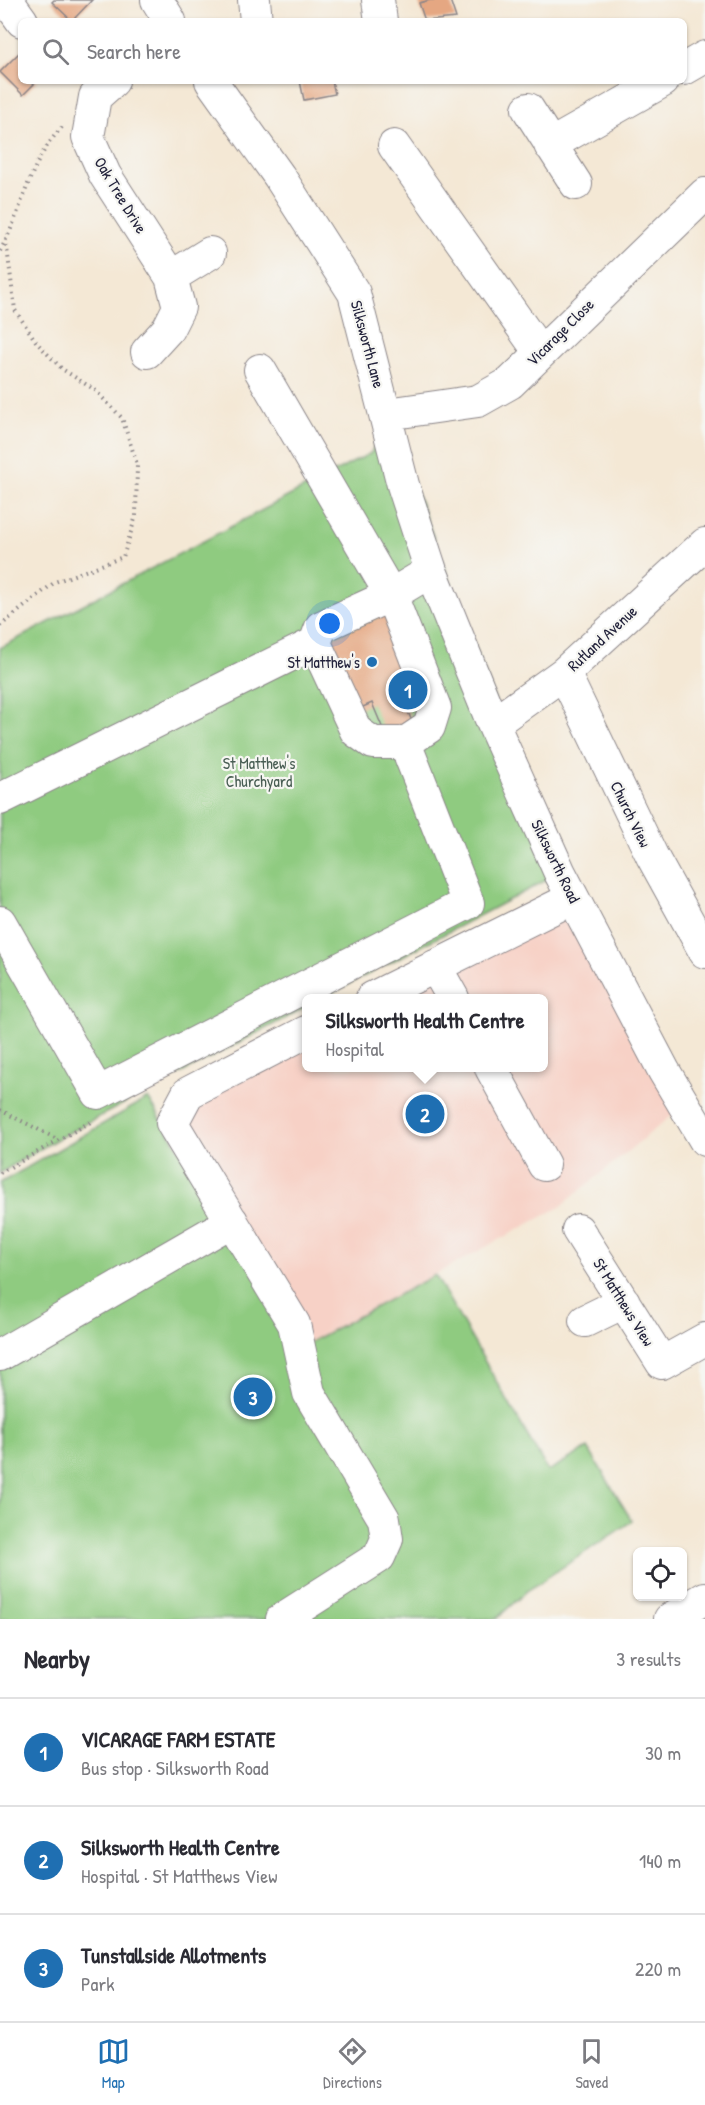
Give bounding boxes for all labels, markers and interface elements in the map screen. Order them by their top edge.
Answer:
search box [18,18,687,84]
icon: search [39,35,72,68]
text: Search here [87,36,181,66]
street label: Oak Tree Drive [90,153,153,238]
street label: Vicarage Close [522,293,599,370]
street label: Silksworth Lane [346,298,390,391]
street label: Rutland Avenue [563,600,642,676]
your location [315,609,344,638]
place label: St Matthew's [287,651,360,673]
marker: St Matthew's [365,655,379,669]
pin: 1 [388,668,428,712]
park label: St Matthew's Churchyard [223,752,295,792]
street label: Church View [606,777,656,851]
street label: Silksworth Road [526,816,586,906]
popup [302,994,548,1072]
text: Silksworth Health Centre [326,1005,524,1035]
text: Hospital [326,1035,384,1062]
pin: 2 [406,1092,444,1136]
street label: St Matthews View [588,1254,660,1350]
pin: 3 [234,1374,272,1420]
map controls [633,1547,687,1601]
button: locate [633,1547,687,1601]
text: Nearby [24,1641,90,1676]
text: 3 results [616,1645,681,1672]
text: VICARAGE FARM ESTATE [81,1724,275,1754]
text: 1 [40,1739,47,1766]
text: 30 m [645,1739,681,1766]
text: Bus stop · Silksworth Road [81,1754,269,1781]
text: Silksworth Health Centre [81,1832,280,1862]
text: 2 [39,1847,48,1874]
text: 140 m [639,1847,681,1874]
text: Hospital · St Matthews View [81,1862,277,1889]
text: Tunstallside Allotments [81,1940,266,1970]
text: 3 [39,1955,48,1982]
text: 220 m [635,1955,681,1982]
text: Park [81,1970,114,1997]
tab: Map [97,2035,130,2093]
tab: Directions [323,2035,382,2093]
tab: Saved [575,2035,608,2093]

